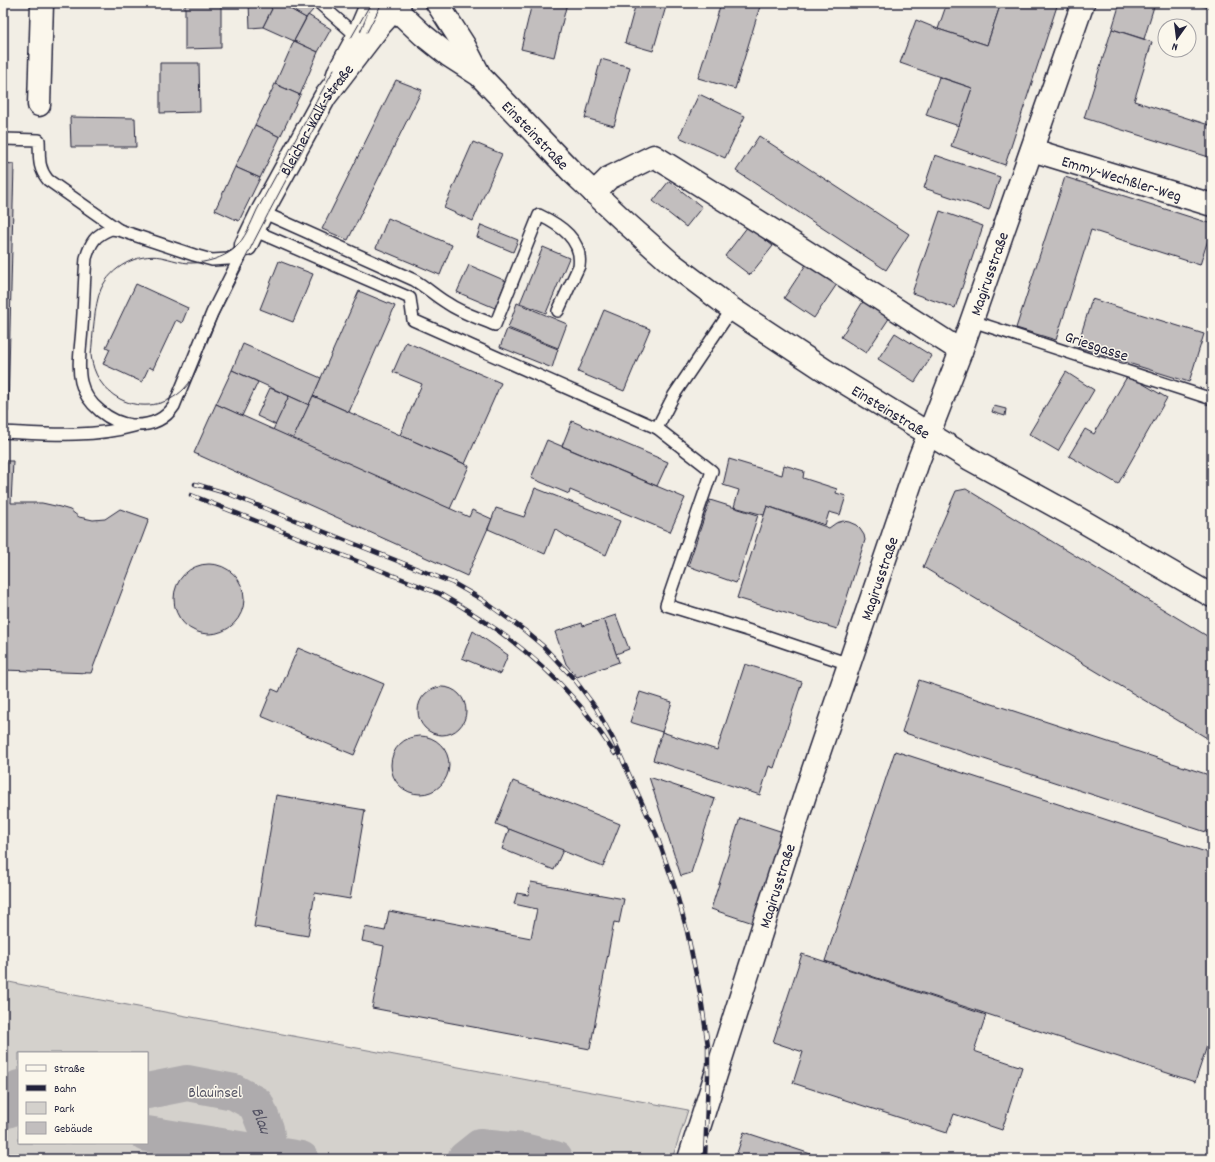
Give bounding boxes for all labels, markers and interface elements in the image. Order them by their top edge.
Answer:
north arrow [1157,18,1197,58]
text: N [1170,37,1180,54]
street label: Bleicher-Walk-Straße [275,60,360,180]
street label: Einsteinstraße [495,96,573,176]
street label: Emmy-Wechßler-Weg [1058,151,1184,209]
street label: Magirusstraße [965,229,1016,319]
street label: Griesgasse [1061,326,1131,368]
street label: Einsteinstraße [846,380,934,446]
street label: Magirusstraße [856,534,906,624]
street label: Magirusstraße [754,841,803,931]
legend [18,1052,148,1144]
text: Straße [54,1061,85,1078]
text: Bahn [54,1081,77,1098]
park label: Blauinsel [188,1082,242,1105]
text: Park [54,1101,75,1118]
water label: Blau [243,1104,276,1137]
text: Gebäude [54,1121,93,1138]

